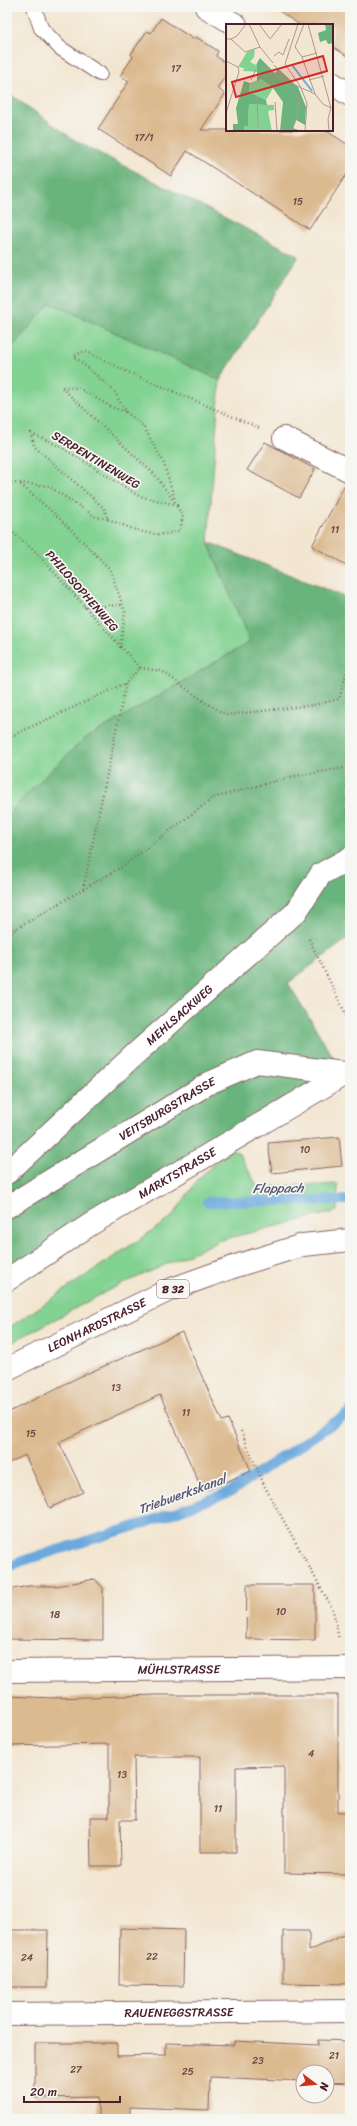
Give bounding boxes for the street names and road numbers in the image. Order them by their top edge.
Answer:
street label: SERPENTINENWEG [47,425,145,495]
street label: PHILOSOPHENWEG [40,545,124,637]
street label: MEHLSACKWEG [141,979,218,1051]
street label: VEITSBURGSTRASSE [115,1070,220,1147]
street label: MARKTSTRASSE [134,1141,222,1205]
road number: B 32 [157,1280,189,1298]
street label: LEONHARDSTRASSE [43,1291,152,1359]
street label: MÜHLSTRASSE [138,1658,222,1681]
street label: RAUENEGGSTRASSE [124,2001,235,2024]

